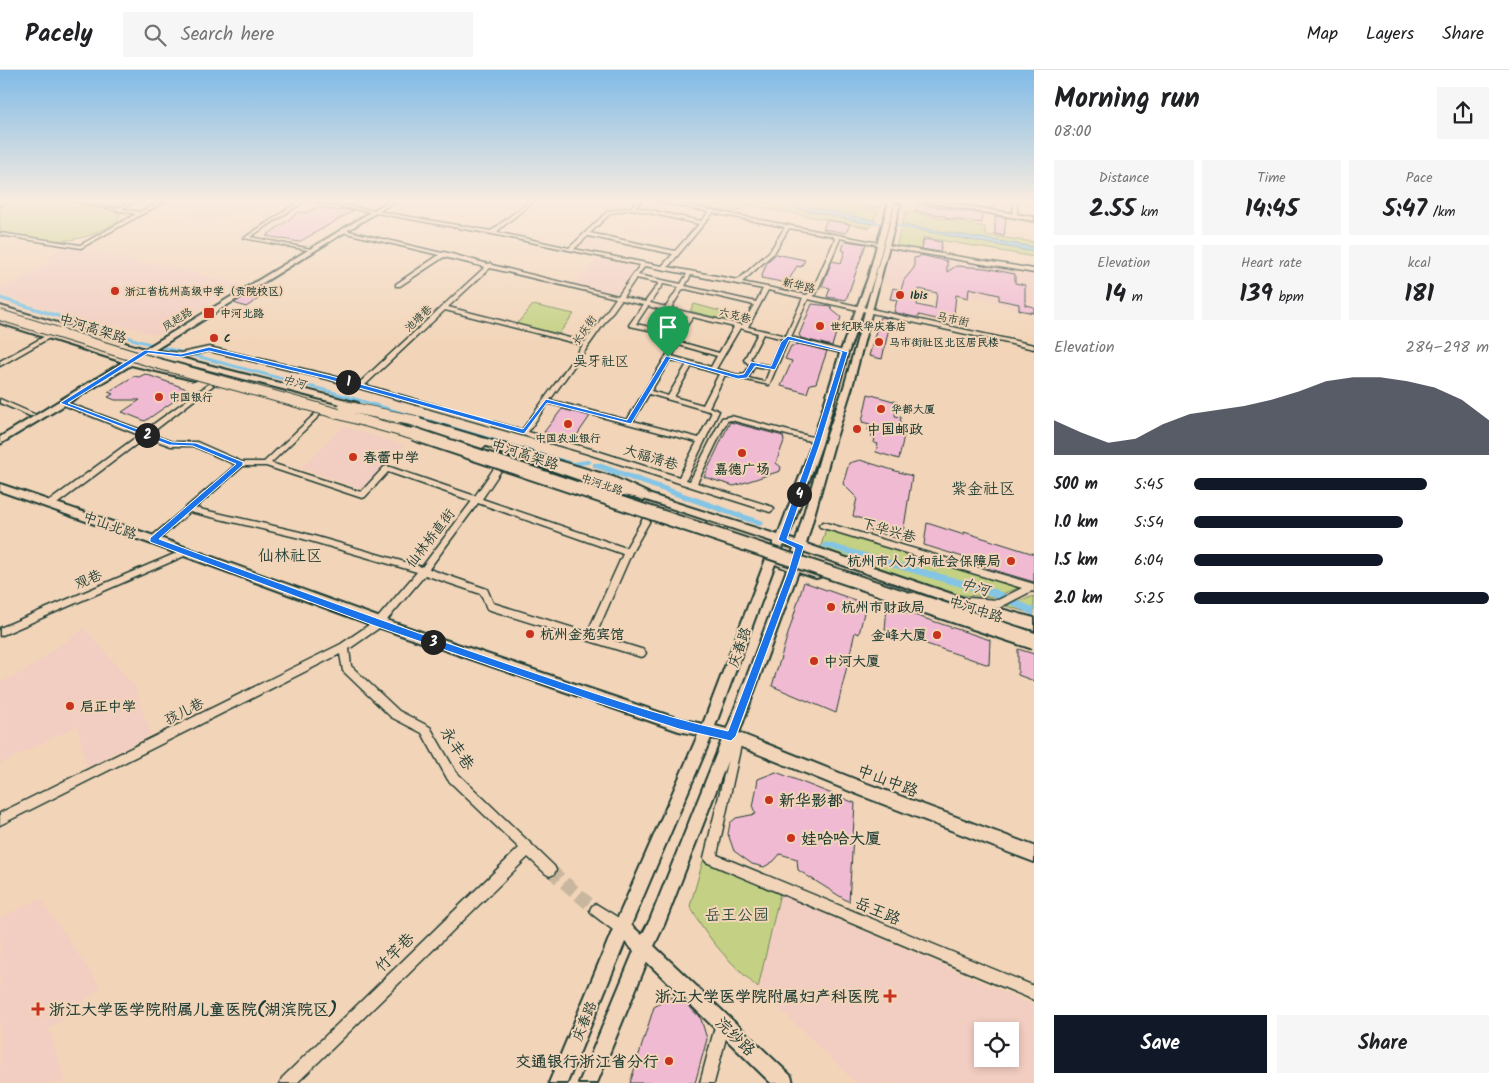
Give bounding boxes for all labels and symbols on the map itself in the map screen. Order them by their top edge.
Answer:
street label: 新华路 [781,273,817,298]
place label: 浙江省杭州高级中学（贡院校区） [125,283,290,301]
marker: 浙江省杭州高级中学（贡院校区） [109,285,121,297]
place label: Ibis [910,287,928,305]
marker: Ibis [894,289,906,301]
street label: 池塘巷 [400,301,437,337]
street label: 凤起路 [159,303,196,336]
street label: 六克巷 [717,303,753,329]
place label: 中河北路 [220,305,264,323]
marker: 中河北路 [202,306,216,320]
pin [647,306,689,357]
street label: 中河高架路 [56,308,129,350]
street label: 马市街 [935,308,972,332]
street label: 长庆街 [568,311,602,349]
place label: 世纪联华庆春店 [830,318,907,336]
marker: 世纪联华庆春店 [814,320,826,332]
place label: C [224,330,231,348]
marker: C [208,332,220,344]
place label: 马市街社区北区居民楼 [889,334,999,352]
marker: 马市街社区北区居民楼 [873,336,885,348]
district label: 吴牙社区 [573,351,629,373]
water label: 中河 [280,370,310,395]
pin: 1 [336,370,360,394]
place label: 中国银行 [169,389,213,407]
marker: 中国银行 [153,391,165,403]
place label: 华都大厦 [891,401,935,419]
marker: 华都大厦 [875,403,887,415]
marker: 中国农业银行 [562,418,574,430]
place label: 中国邮政 [867,419,923,441]
pin: 2 [134,422,160,448]
marker: 中国邮政 [851,423,863,435]
place label: 中国农业银行 [535,430,601,448]
street label: 中河高架路 [488,434,561,476]
street label: 大福清巷 [621,439,682,477]
place label: 春蕾中学 [363,447,419,469]
marker: 嘉德广场 [736,447,748,459]
marker: 春蕾中学 [347,451,359,463]
place label: 嘉德广场 [714,459,770,481]
street label: 中河北路 [578,469,625,501]
district label: 紫金社区 [951,477,1015,502]
pin: 4 [786,482,812,506]
street label: 仙林桥直街 [401,504,461,573]
street label: 中山北路 [80,506,140,546]
street label: 下华兴巷 [859,513,920,550]
district label: 仙林社区 [258,544,322,569]
place label: 杭州市人力和社会保障局 [847,551,1001,573]
marker: 杭州市人力和社会保障局 [1005,555,1017,567]
street label: 观巷 [71,564,106,596]
water label: 中河 [957,572,995,604]
street label: 中河中路 [946,591,1006,629]
place label: 杭州市财政局 [841,597,925,619]
marker: 杭州市财政局 [825,601,837,613]
place label: 杭州金苑宾馆 [540,624,624,646]
street label: 庆春路 [722,624,757,671]
place label: 金峰大厦 [871,625,927,647]
marker: 杭州金苑宾馆 [524,628,536,640]
marker: 金峰大厦 [931,629,943,641]
pin: 3 [420,630,446,654]
place label: 中河大厦 [824,651,880,673]
marker: 中河大厦 [808,655,820,667]
street label: 孩儿巷 [161,692,209,731]
place label: 启正中学 [80,696,136,718]
marker: 启正中学 [64,700,76,712]
street label: 永丰巷 [433,722,480,776]
street label: 中山中路 [853,758,922,805]
place label: 新华影都 [779,789,843,814]
marker: 新华影都 [763,794,775,806]
place label: 娃哈哈大厦 [801,827,881,852]
marker: 娃哈哈大厦 [785,832,797,844]
street label: 岳王路 [850,890,904,932]
park label: 岳王公园 [705,903,769,928]
street label: 竹竿巷 [369,927,421,979]
place label: 浙江大学医学院附属妇产科医院 [655,985,879,1010]
marker: 浙江大学医学院附属妇产科医院 [883,989,897,1003]
place label: 浙江大学医学院附属儿童医院(湖滨院区) [49,998,337,1023]
street label: 庆春路 [567,998,603,1045]
marker: 浙江大学医学院附属儿童医院(湖滨院区) [31,1002,45,1016]
street label: 浣纱路 [709,1011,761,1063]
place label: 交通银行浙江省分行 [515,1050,659,1075]
marker: 交通银行浙江省分行 [663,1055,675,1067]

